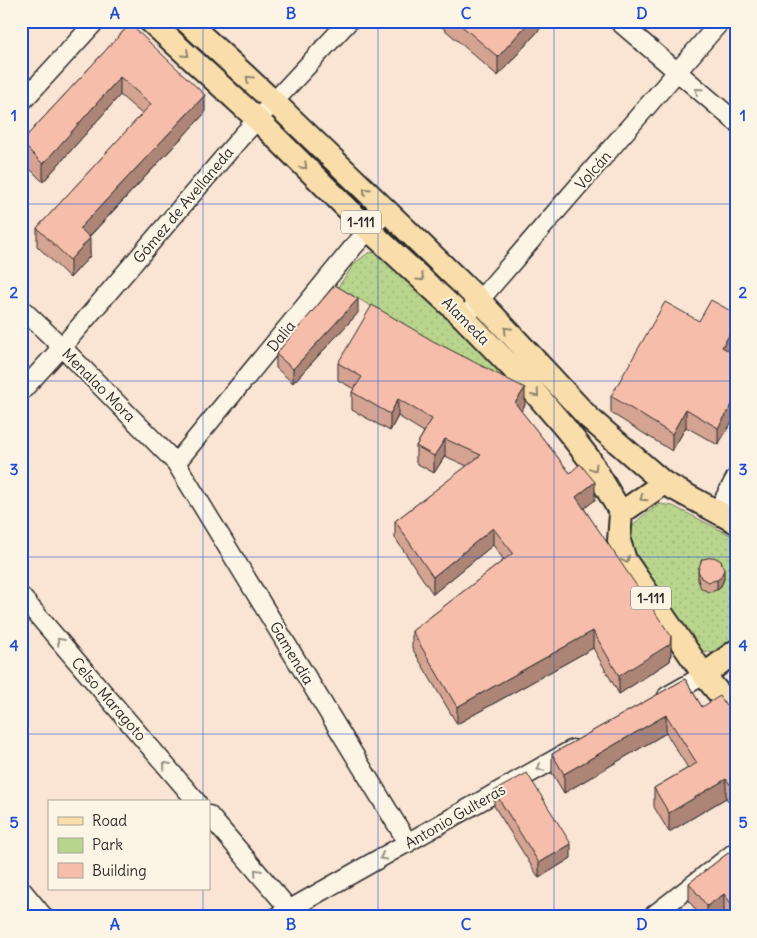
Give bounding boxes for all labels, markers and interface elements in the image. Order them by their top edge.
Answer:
text: A [110,3,120,23]
text: B [286,3,297,23]
text: C [461,3,472,23]
text: D [636,3,648,23]
one-way arrow [181,48,190,57]
one-way arrow [246,76,255,85]
one-way arrow [695,88,704,97]
text: 1 [11,105,17,125]
text: 1 [740,105,746,125]
street label: Gómez de Avellaneda [129,143,237,267]
street label: Volcán [571,146,615,193]
one-way arrow [299,160,308,169]
one-way arrow [363,188,372,197]
road number: 1-111 [341,210,381,233]
one-way arrow [416,273,425,282]
text: 2 [10,282,19,302]
text: 2 [739,282,748,302]
street label: Alameda [438,293,494,349]
street label: Dalia [263,316,300,355]
one-way arrow [504,327,513,336]
street label: Menalao Mora [58,344,140,426]
one-way arrow [530,388,538,397]
text: 3 [9,459,19,479]
text: 3 [738,459,748,479]
one-way arrow [588,462,598,471]
one-way arrow [639,492,649,501]
one-way arrow [620,555,630,564]
road number: 1-111 [631,586,671,610]
street label: Gamendia [266,618,318,688]
text: 4 [9,635,19,655]
text: 4 [738,635,748,655]
one-way arrow [57,638,66,647]
street label: Celso Maragoto [67,653,151,745]
one-way arrow [162,761,171,770]
one-way arrow [536,762,545,772]
street label: Antonio Gulteras [401,779,509,852]
legend [48,800,210,890]
text: Road [92,811,127,830]
text: 5 [9,812,19,832]
text: 5 [738,812,748,832]
text: Park [92,835,123,854]
one-way arrow [379,851,388,861]
text: Building [92,861,147,880]
one-way arrow [254,869,263,878]
text: A [110,914,120,934]
text: B [286,914,297,934]
text: C [461,914,472,934]
text: D [636,914,648,934]

